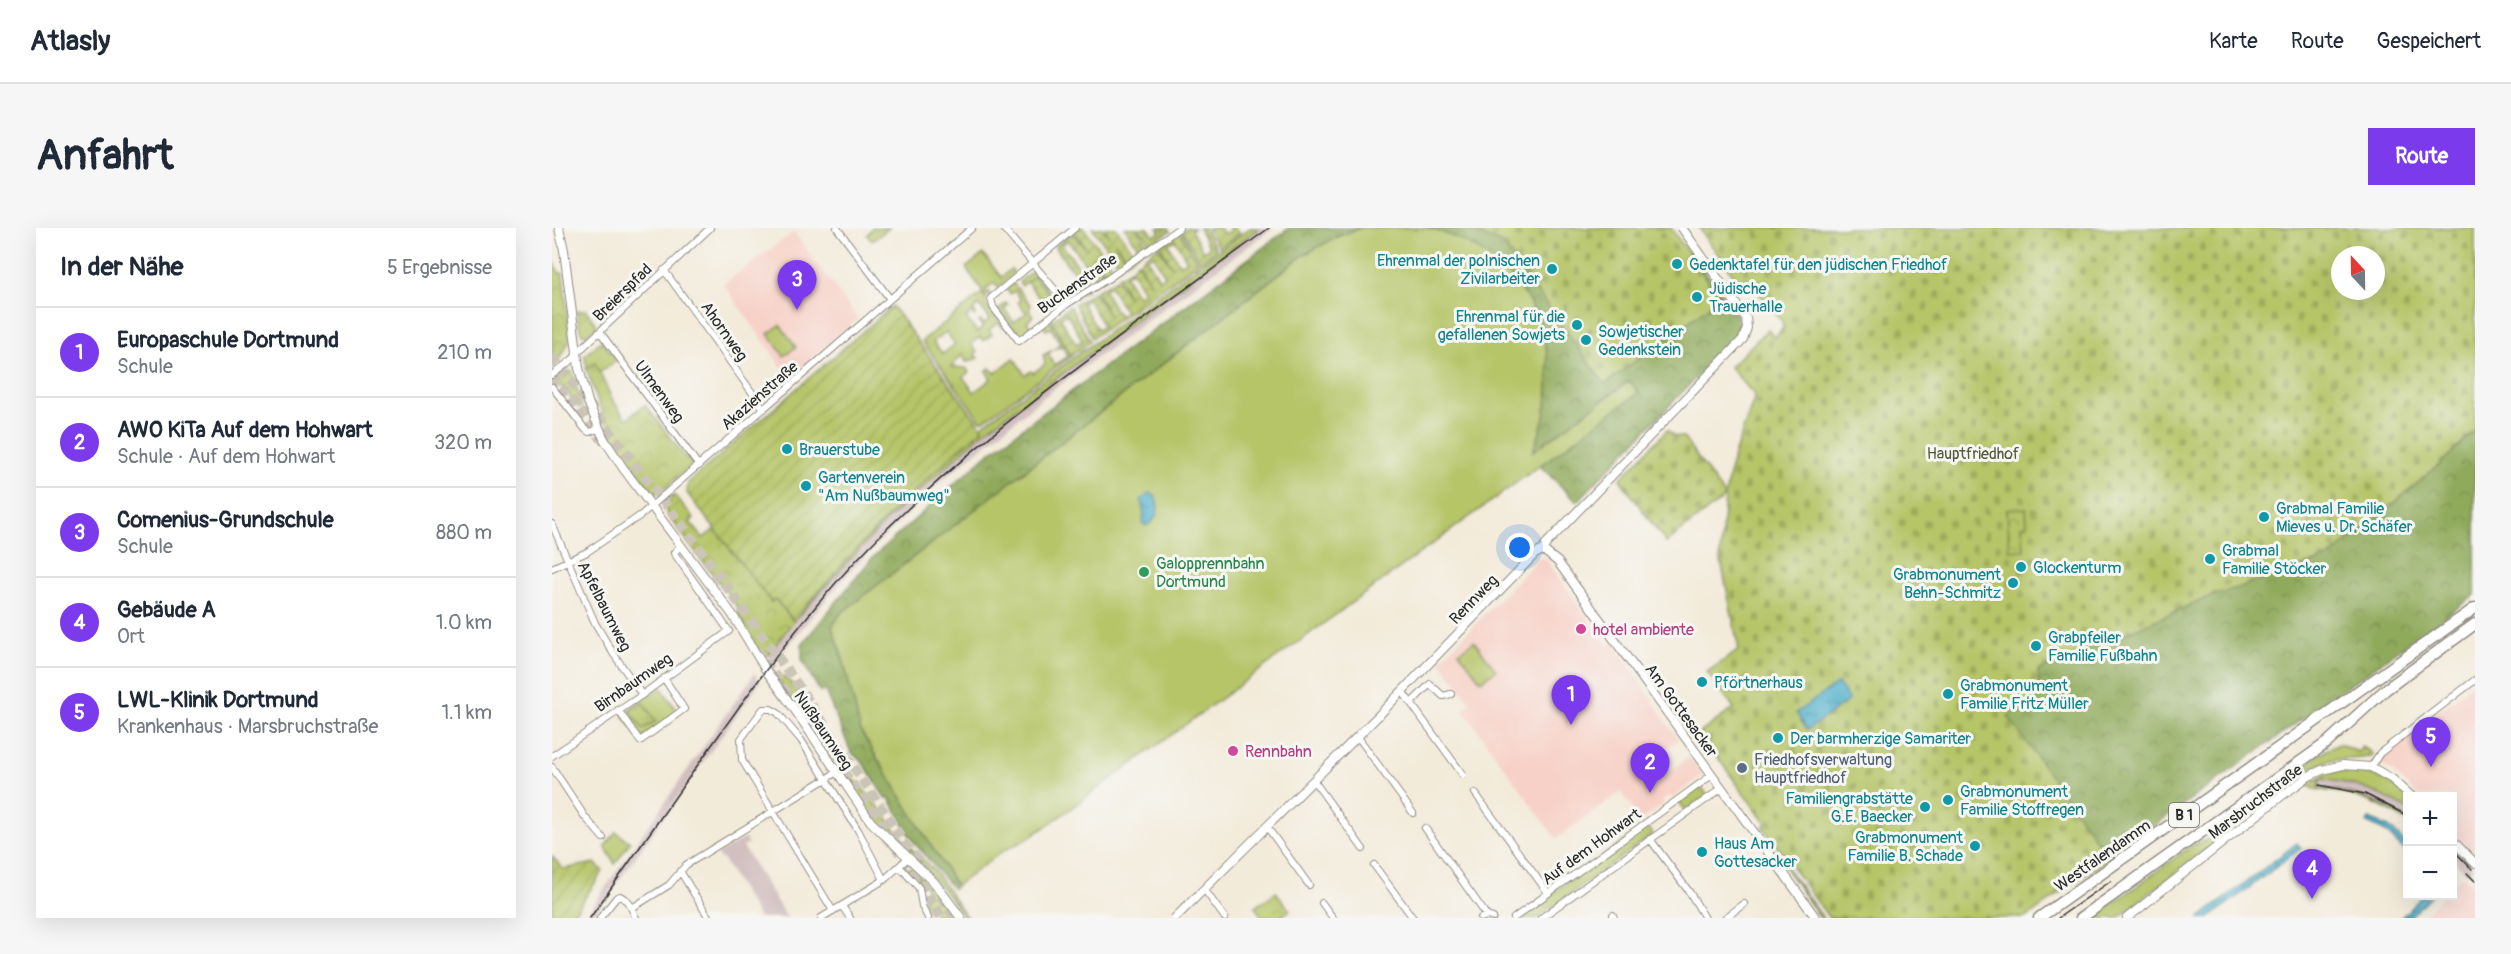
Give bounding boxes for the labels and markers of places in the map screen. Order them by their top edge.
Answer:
place label: Ehrenmal der polnischen Zivilarbeiter [1377,251,1540,289]
place label: Gedenktafel für den jüdischen Friedhof [1689,255,1948,275]
marker: Gedenktafel für den jüdischen Friedhof [1670,257,1684,271]
pin: 3 [778,260,816,310]
marker: Ehrenmal der polnischen Zivilarbeiter [1545,262,1559,276]
place label: Jüdische Trauerhalle [1709,279,1782,317]
marker: Jüdische Trauerhalle [1690,290,1704,304]
place label: Ehrenmal für die gefallenen Sowjets [1438,307,1565,345]
marker: Ehrenmal für die gefallenen Sowjets [1570,318,1584,332]
place label: Sowjetischer Gedenkstein [1598,322,1684,360]
marker: Sowjetischer Gedenkstein [1579,333,1593,347]
place label: Brauerstube [799,440,880,460]
marker: Brauerstube [780,442,794,456]
place label: Gartenverein "Am Nußbaumweg" [818,468,950,506]
marker: Gartenverein "Am Nußbaumweg" [799,479,813,493]
place label: Grabmal Familie Mieves u. Dr. Schäfer [2276,499,2413,537]
marker: Grabmal Familie Mieves u. Dr. Schäfer [2257,510,2271,524]
place label: Grabmal Familie Stöcker [2222,541,2326,579]
marker: Grabmal Familie Stöcker [2203,552,2217,566]
place label: Galopprennbahn Dortmund [1156,554,1265,592]
place label: Glockenturm [2033,558,2122,578]
marker: Glockenturm [2014,560,2028,574]
marker: Galopprennbahn Dortmund [1137,565,1151,579]
place label: Grabmonument Behn-Schmitz [1893,565,2002,603]
marker: Grabmonument Behn-Schmitz [2006,576,2020,590]
place label: hotel ambiente [1593,620,1694,640]
marker: hotel ambiente [1574,622,1588,636]
place label: Grabpfeiler Familie Fußbahn [2048,628,2157,666]
marker: Grabpfeiler Familie Fußbahn [2029,639,2043,653]
place label: Pförtnerhaus [1714,673,1803,693]
marker: Pförtnerhaus [1695,675,1709,689]
pin: 1 [1552,676,1590,725]
place label: Grabmonument Familie Fritz Müller [1960,676,2089,714]
marker: Grabmonument Familie Fritz Müller [1941,687,1955,701]
pin: 5 [2412,718,2450,767]
place label: Der barmherzige Samariter [1790,729,1971,749]
marker: Der barmherzige Samariter [1771,731,1785,745]
place label: Rennbahn [1245,742,1312,762]
marker: Rennbahn [1226,744,1240,758]
pin: 2 [1630,744,1670,793]
place label: Friedhofsverwaltung Hauptfriedhof [1754,750,1892,788]
marker: Friedhofsverwaltung Hauptfriedhof [1735,761,1749,775]
place label: Grabmonument Familie Stoffregen [1960,782,2084,820]
place label: Familiengrabstätte G.E. Baecker [1785,789,1913,827]
marker: Grabmonument Familie Stoffregen [1941,793,1955,807]
marker: Familiengrabstätte G.E. Baecker [1918,800,1932,814]
place label: Grabmonument Familie B. Schade [1847,828,1964,866]
place label: Haus Am Gottesacker [1714,834,1797,872]
marker: Grabmonument Familie B. Schade [1968,839,1982,853]
marker: Haus Am Gottesacker [1695,845,1709,859]
pin: 4 [2292,850,2332,899]

